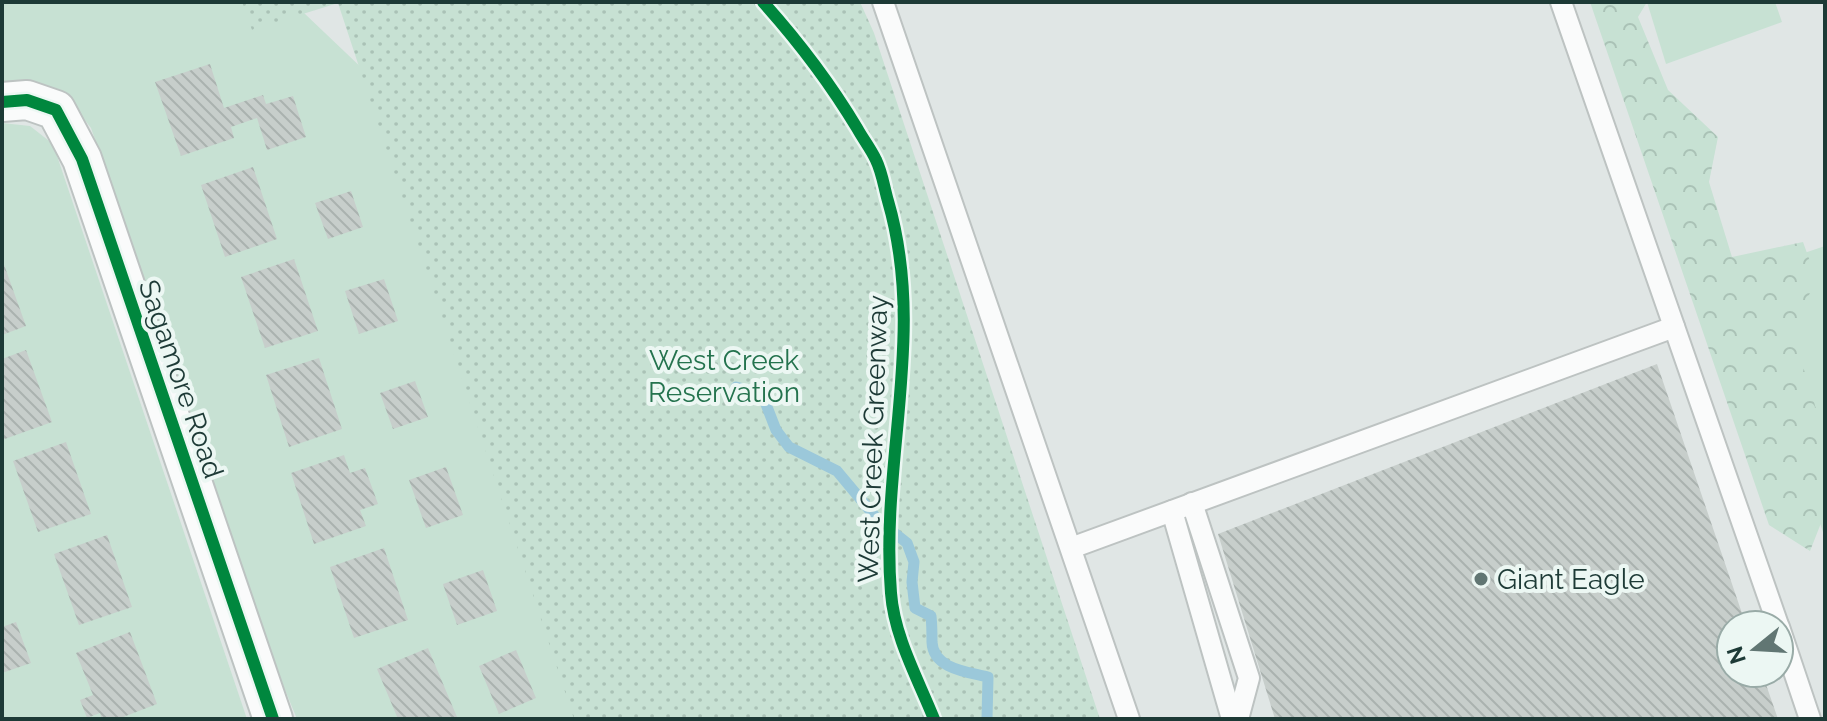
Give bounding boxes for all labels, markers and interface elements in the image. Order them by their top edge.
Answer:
street label: Sagamore Road [132,276,230,482]
street label: West Creek Greenway [851,294,895,584]
park label: West Creek Reservation [648,344,800,409]
place label: Giant Eagle [1497,563,1645,596]
marker: Giant Eagle [1472,570,1490,588]
north arrow [1715,609,1795,689]
text: N [1721,643,1751,667]

